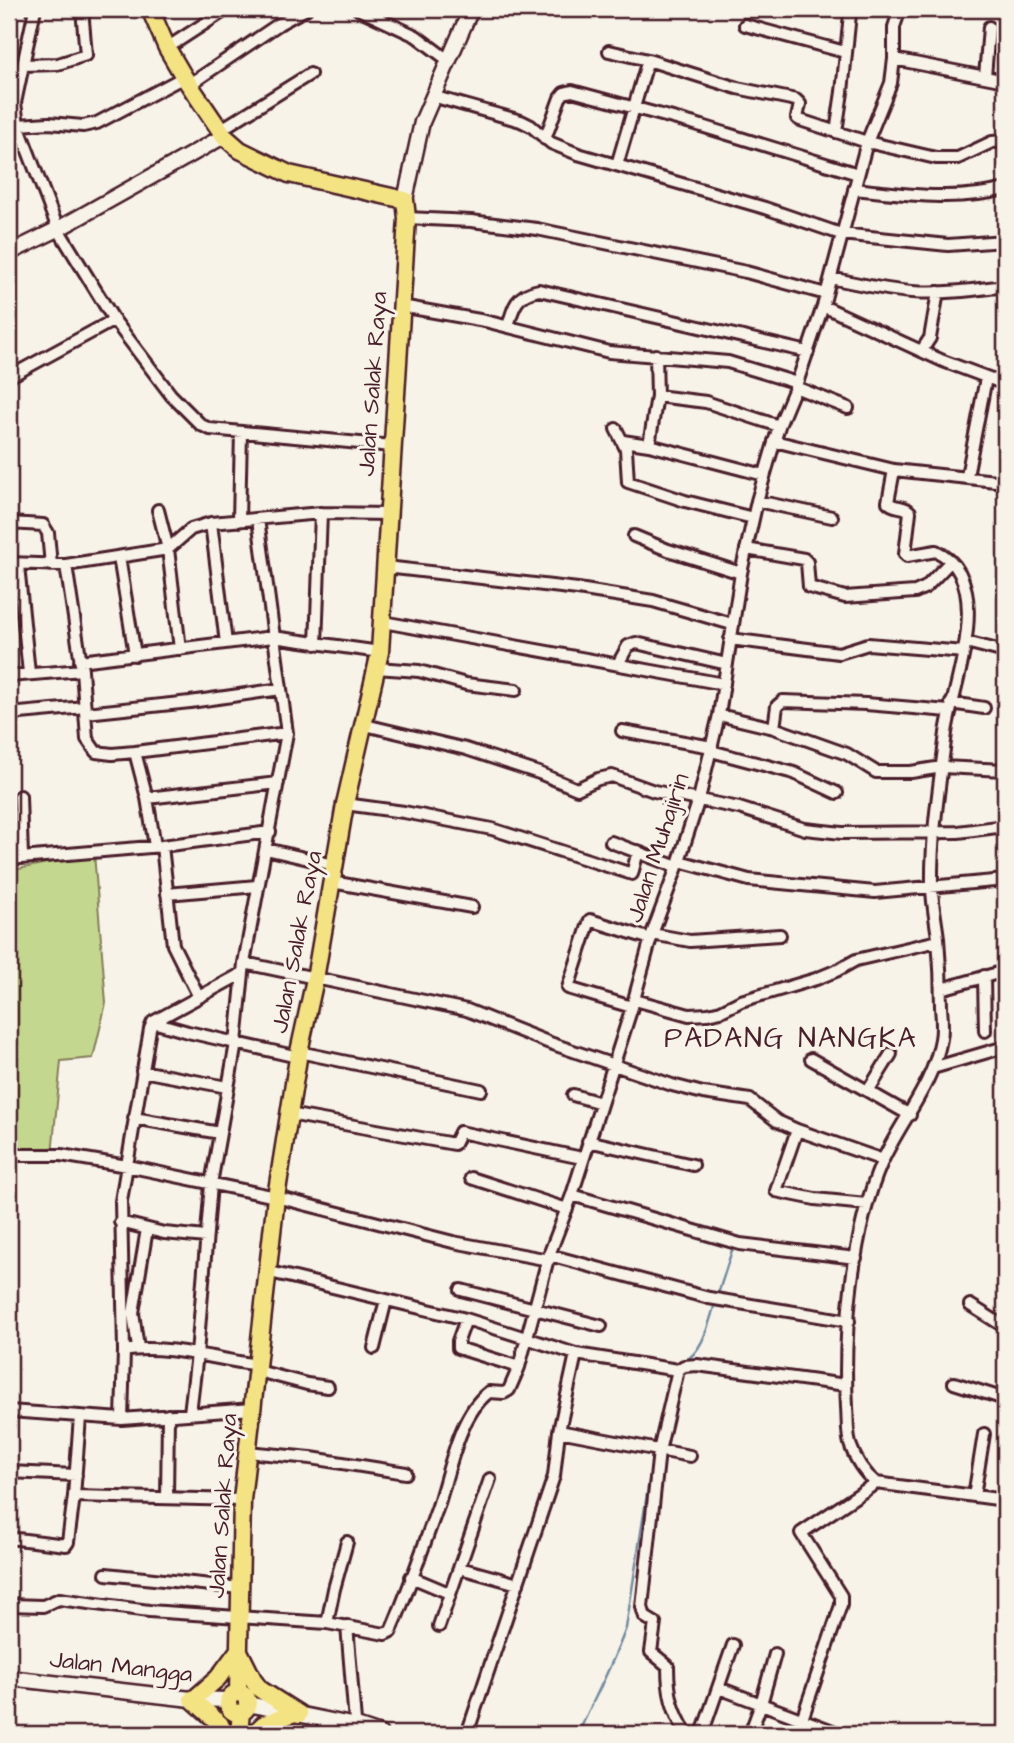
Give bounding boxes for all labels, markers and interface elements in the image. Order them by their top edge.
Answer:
street label: Jalan Salak Raya [350,290,397,478]
street label: Jalan Muhajirin [618,769,698,927]
street label: Jalan Salak Raya [263,848,332,1036]
district label: PADANG NANGKA [664,1019,918,1058]
street label: Jalan Salak Raya [200,1412,247,1600]
street label: Jalan Mangga [48,1643,194,1692]

